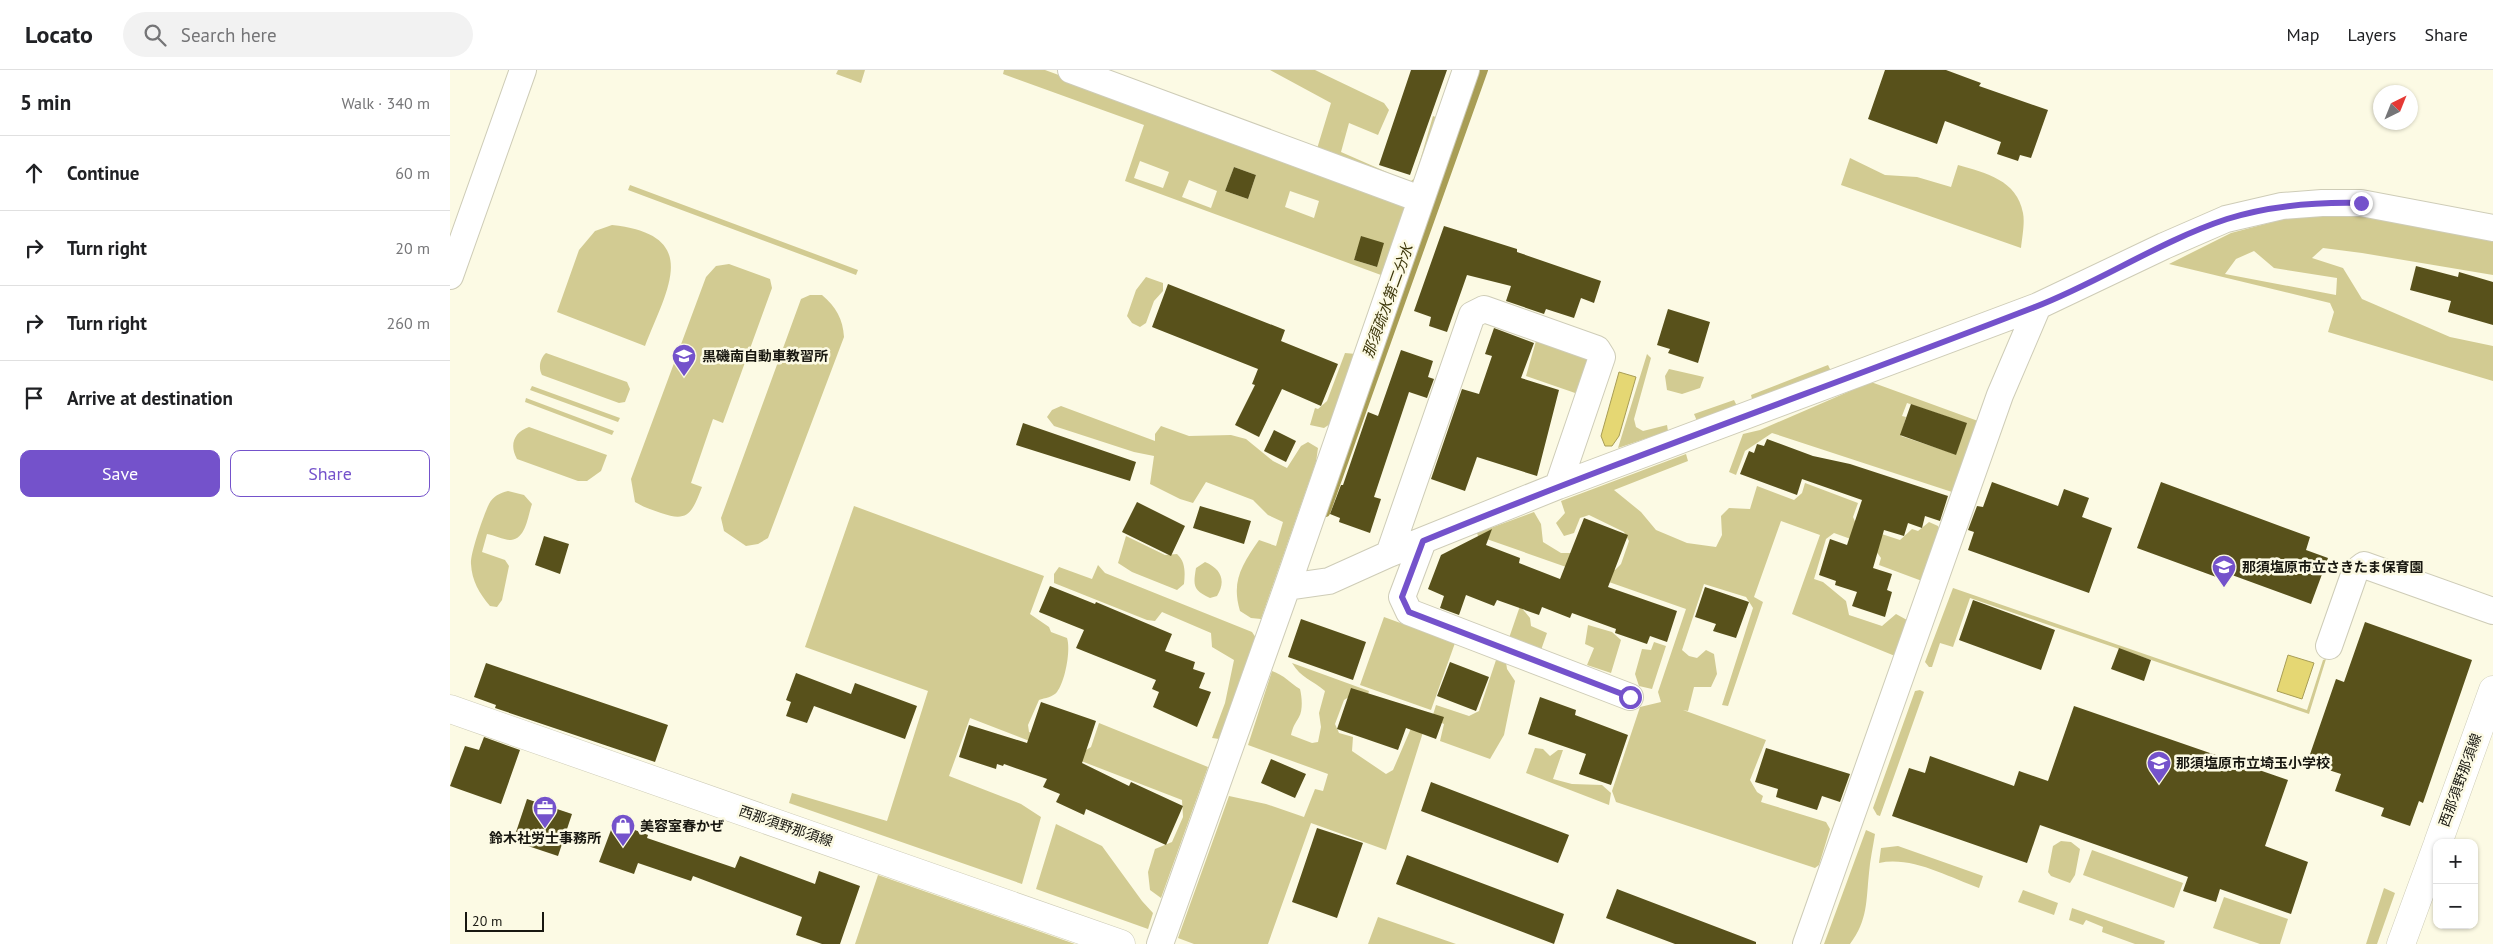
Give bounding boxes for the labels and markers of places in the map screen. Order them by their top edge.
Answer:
school or university icon: 黒磯南自動車教習所 [671,343,697,377]
place label: 黒磯南自動車教習所 [702,347,828,365]
school or university icon: 那須塩原市立さきたま保育園 [2211,554,2237,588]
place label: 那須塩原市立さきたま保育園 [2242,558,2424,576]
school or university icon: 那須塩原市立埼玉小学校 [2146,750,2172,784]
place label: 那須塩原市立埼玉小学校 [2176,754,2330,772]
office icon: 鈴木社労士事務所 [532,795,558,829]
shop icon: 美容室春かぜ [610,813,636,847]
place label: 美容室春かぜ [640,817,724,835]
place label: 鈴木社労士事務所 [489,829,601,847]

